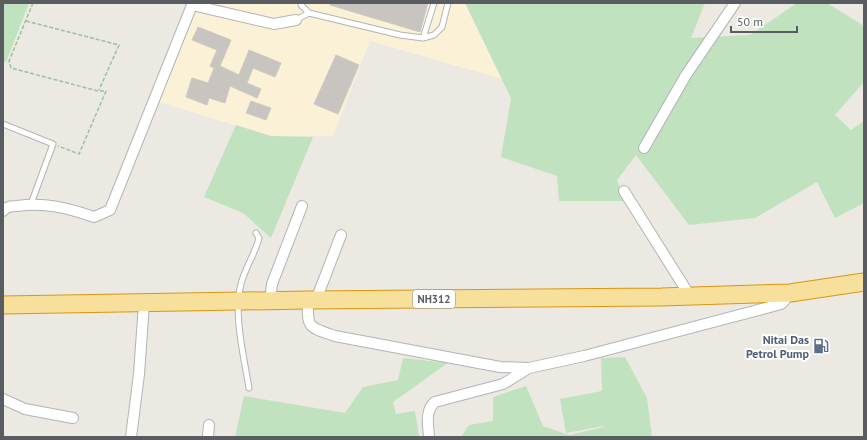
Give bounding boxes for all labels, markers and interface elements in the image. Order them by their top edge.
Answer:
scale bar [731,8,797,34]
text: 50 m [737,14,763,29]
road number: NH312 [413,290,455,308]
place label: Nitai Das Petrol Pump [746,332,810,361]
fuel station icon: Nitai Das Petrol Pump [812,337,830,355]

